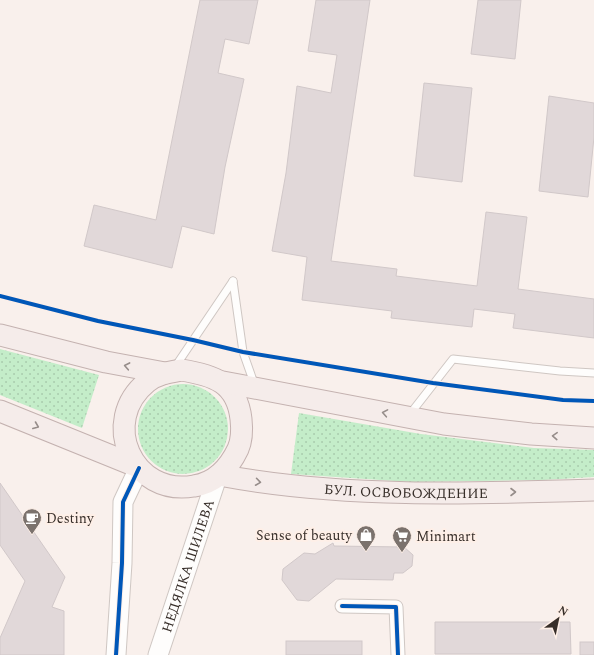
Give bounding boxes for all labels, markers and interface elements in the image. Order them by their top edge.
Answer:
one-way arrow [124,362,130,370]
one-way arrow [382,409,388,417]
one-way arrow [32,421,40,429]
one-way arrow [552,431,558,440]
one-way arrow [255,477,261,486]
street label: БУЛ. ОСВОБОЖДЕНИЕ [323,478,488,504]
one-way arrow [510,488,516,496]
street label: НЕДЯЛКА ШИЛЕВА [156,496,220,635]
cafe icon: Destiny [21,507,43,535]
place label: Destiny [46,508,95,529]
shop icon: Sense of beauty [355,524,377,552]
place label: Sense of beauty [256,525,353,546]
supermarket icon: Minimart [391,525,413,553]
place label: Minimart [416,526,476,547]
north arrow [538,599,578,639]
text: N [555,601,572,621]

